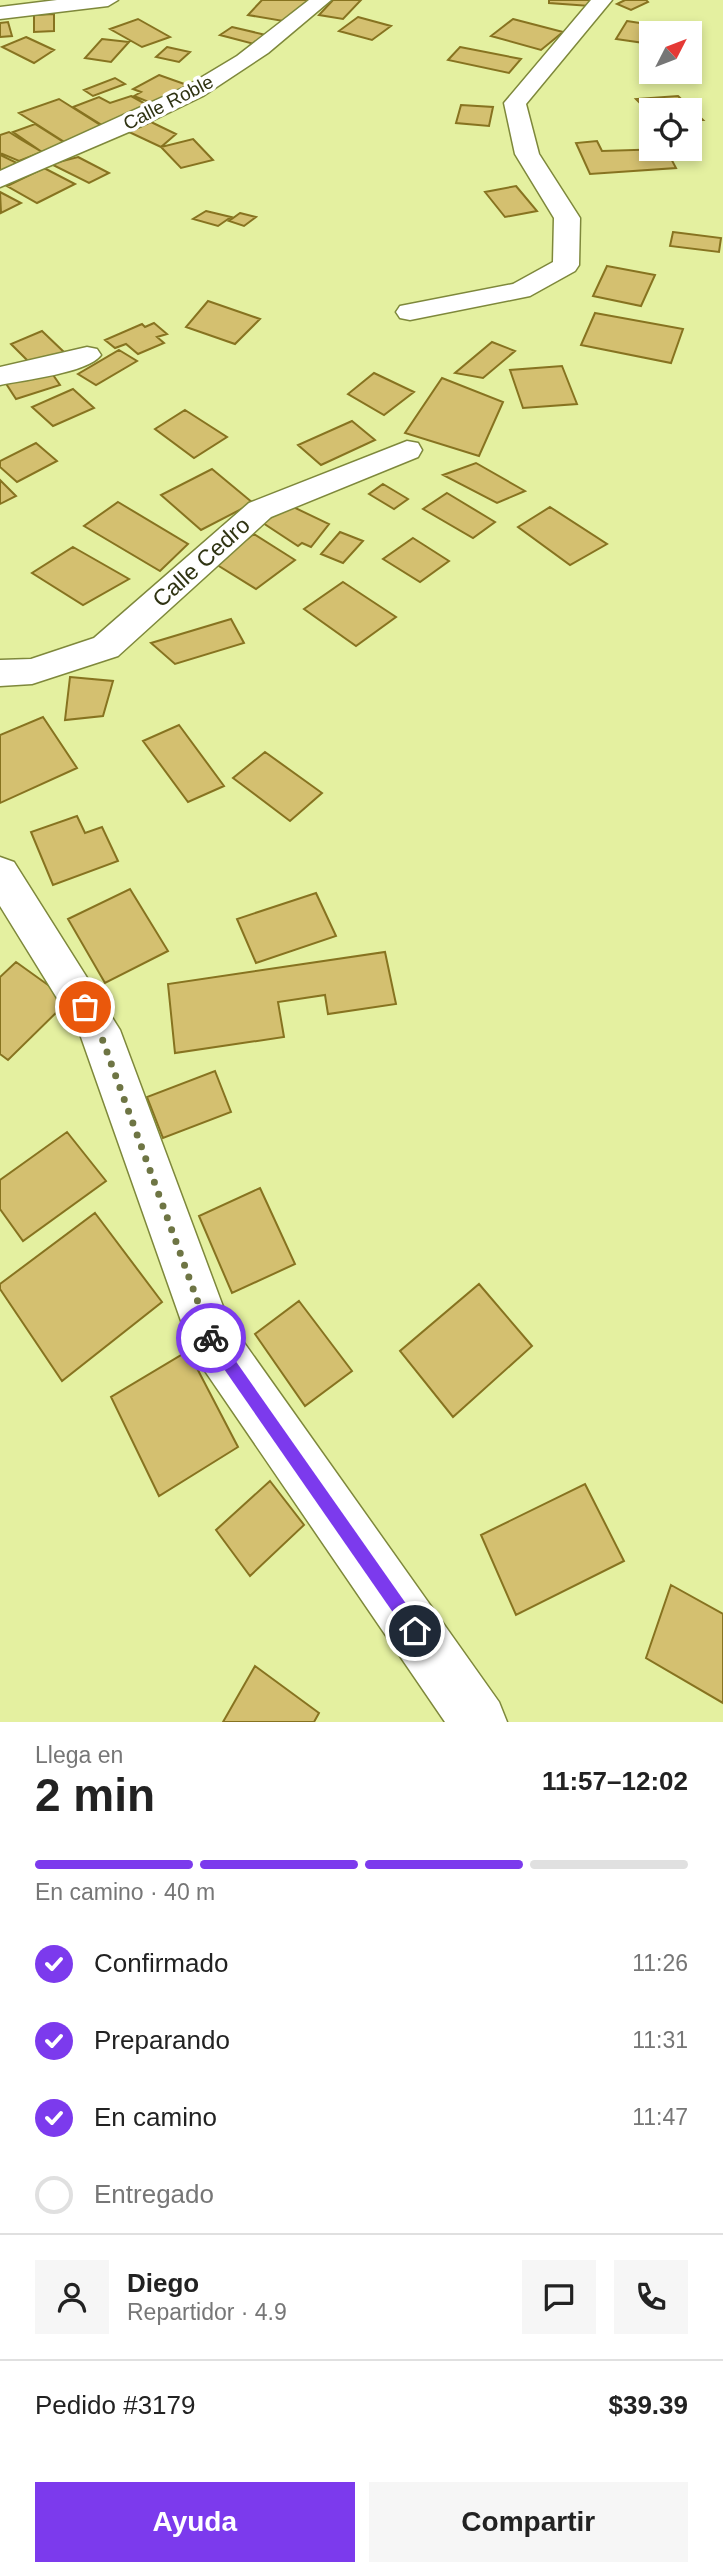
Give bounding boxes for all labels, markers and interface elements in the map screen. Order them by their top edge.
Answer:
north arrow [639,21,702,84]
map controls [639,21,702,161]
street label: Calle Roble [120,71,217,134]
button: locate [639,98,702,161]
street label: Calle Cedro [147,512,255,612]
pin [55,977,115,1037]
icon: bag [66,988,104,1026]
courier [176,1303,246,1373]
icon: bike [192,1319,230,1357]
pin [385,1601,445,1661]
icon: home [396,1612,434,1650]
text: Llega en [35,1742,123,1768]
text: 11:57–12:02 [542,1766,688,1796]
text: 2 min [35,1769,155,1821]
text: En camino · 40 m [35,1879,215,1905]
icon: check [35,1945,73,1983]
text: Confirmado [94,1948,228,1978]
text: 11:26 [632,1950,688,1976]
icon: check [35,2022,73,2060]
text: Preparando [94,2025,230,2055]
text: 11:31 [632,2027,688,2053]
icon: check [35,2099,73,2137]
text: En camino [94,2102,217,2132]
text: 11:47 [632,2104,688,2130]
text: Entregado [94,2179,214,2209]
button: person [35,2260,109,2334]
button: chat [522,2260,596,2334]
button: phone [614,2260,688,2334]
text: Diego [127,2268,199,2298]
text: Repartidor · 4.9 [127,2299,287,2325]
text: Pedido #3179 [35,2390,195,2420]
text: $39.39 [608,2390,688,2420]
button: Ayuda [35,2482,355,2562]
button: Compartir [369,2482,688,2562]

